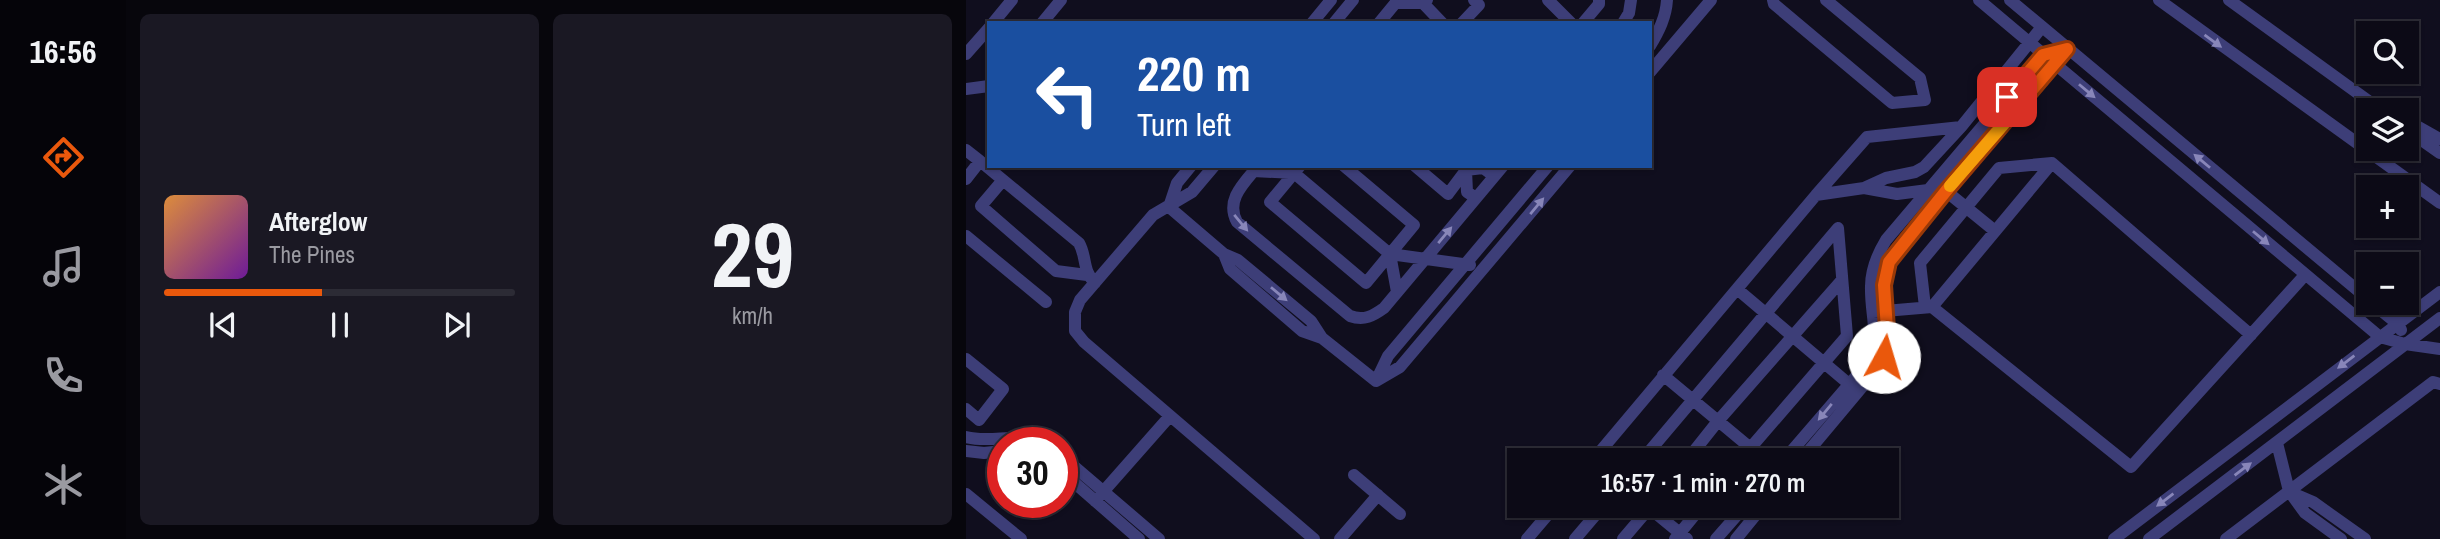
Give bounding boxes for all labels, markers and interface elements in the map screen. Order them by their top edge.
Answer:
map controls [2356,21,2419,315]
button: search [2356,21,2419,84]
text: 16:56 [29,30,97,73]
one-way arrow [2204,33,2222,48]
text: 220 m [1137,40,1251,106]
icon: left [1022,49,1113,140]
pin [1977,67,2037,127]
icon: arrive [1988,78,2026,116]
one-way arrow [2079,83,2096,98]
button: layers [2356,98,2419,161]
text: Turn left [1137,103,1231,146]
icon: directions [39,133,88,182]
one-way arrow [2194,154,2211,169]
button: + [2356,175,2419,238]
text: 29 [711,193,794,315]
one-way arrow [1529,197,1544,214]
text: Afterglow [269,204,367,239]
one-way arrow [1234,214,1249,232]
one-way arrow [1437,226,1452,243]
one-way arrow [2252,230,2270,246]
text: The Pines [269,239,355,270]
icon: music [39,242,88,291]
button: − [2356,252,2419,315]
one-way arrow [1270,287,1288,302]
text: km/h [732,300,773,331]
icon: previous [204,306,242,344]
icon: pause [321,306,359,344]
icon: next [438,306,476,344]
position arrow [1847,320,1921,394]
icon: phone [39,351,88,400]
one-way arrow [2337,355,2355,369]
one-way arrow [1818,403,1833,420]
speed limit sign: 30 [987,427,1078,518]
icon: climate [39,460,88,509]
one-way arrow [2233,462,2252,476]
text: 16:57 · 1 min · 270 m [1601,465,1805,500]
one-way arrow [2156,493,2174,507]

